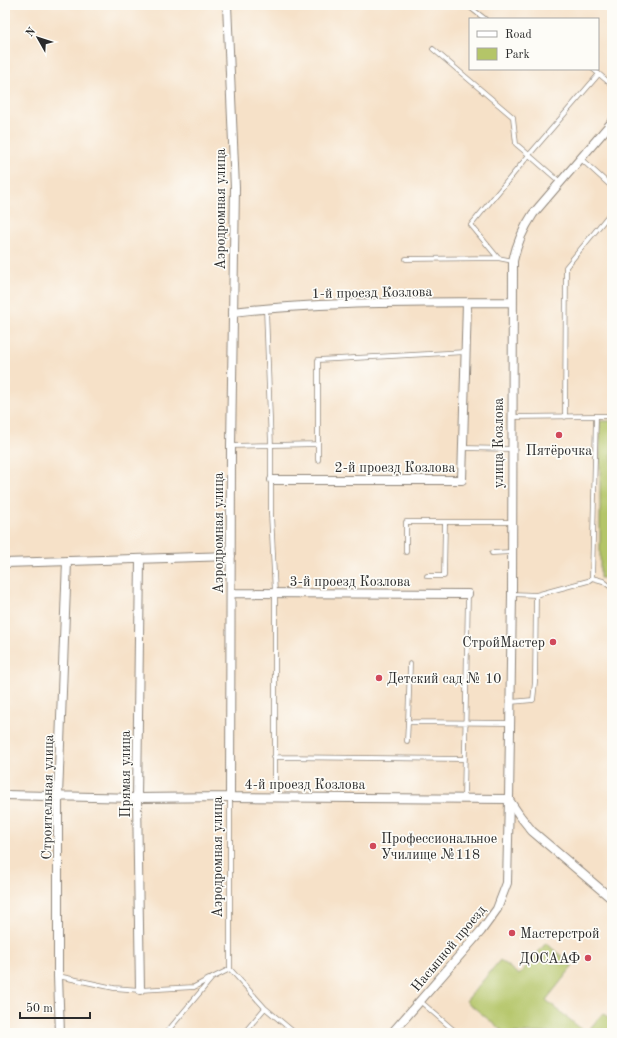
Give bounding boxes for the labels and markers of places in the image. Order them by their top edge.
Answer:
marker: Пятёрочка [554,430,564,440]
place label: Пятёрочка [526,444,592,458]
place label: СтройМастер [462,636,545,650]
marker: СтройМастер [548,637,558,647]
place label: Детский сад № 10 [387,672,501,686]
marker: Детский сад № 10 [374,673,384,683]
place label: Профессиональное Училище №118 [381,832,497,862]
marker: Профессиональное Училище №118 [368,841,378,851]
place label: Мастерстрой [520,927,600,941]
marker: Мастерстрой [507,928,517,938]
place label: ДОСААФ [519,952,580,966]
marker: ДОСААФ [583,953,593,963]

